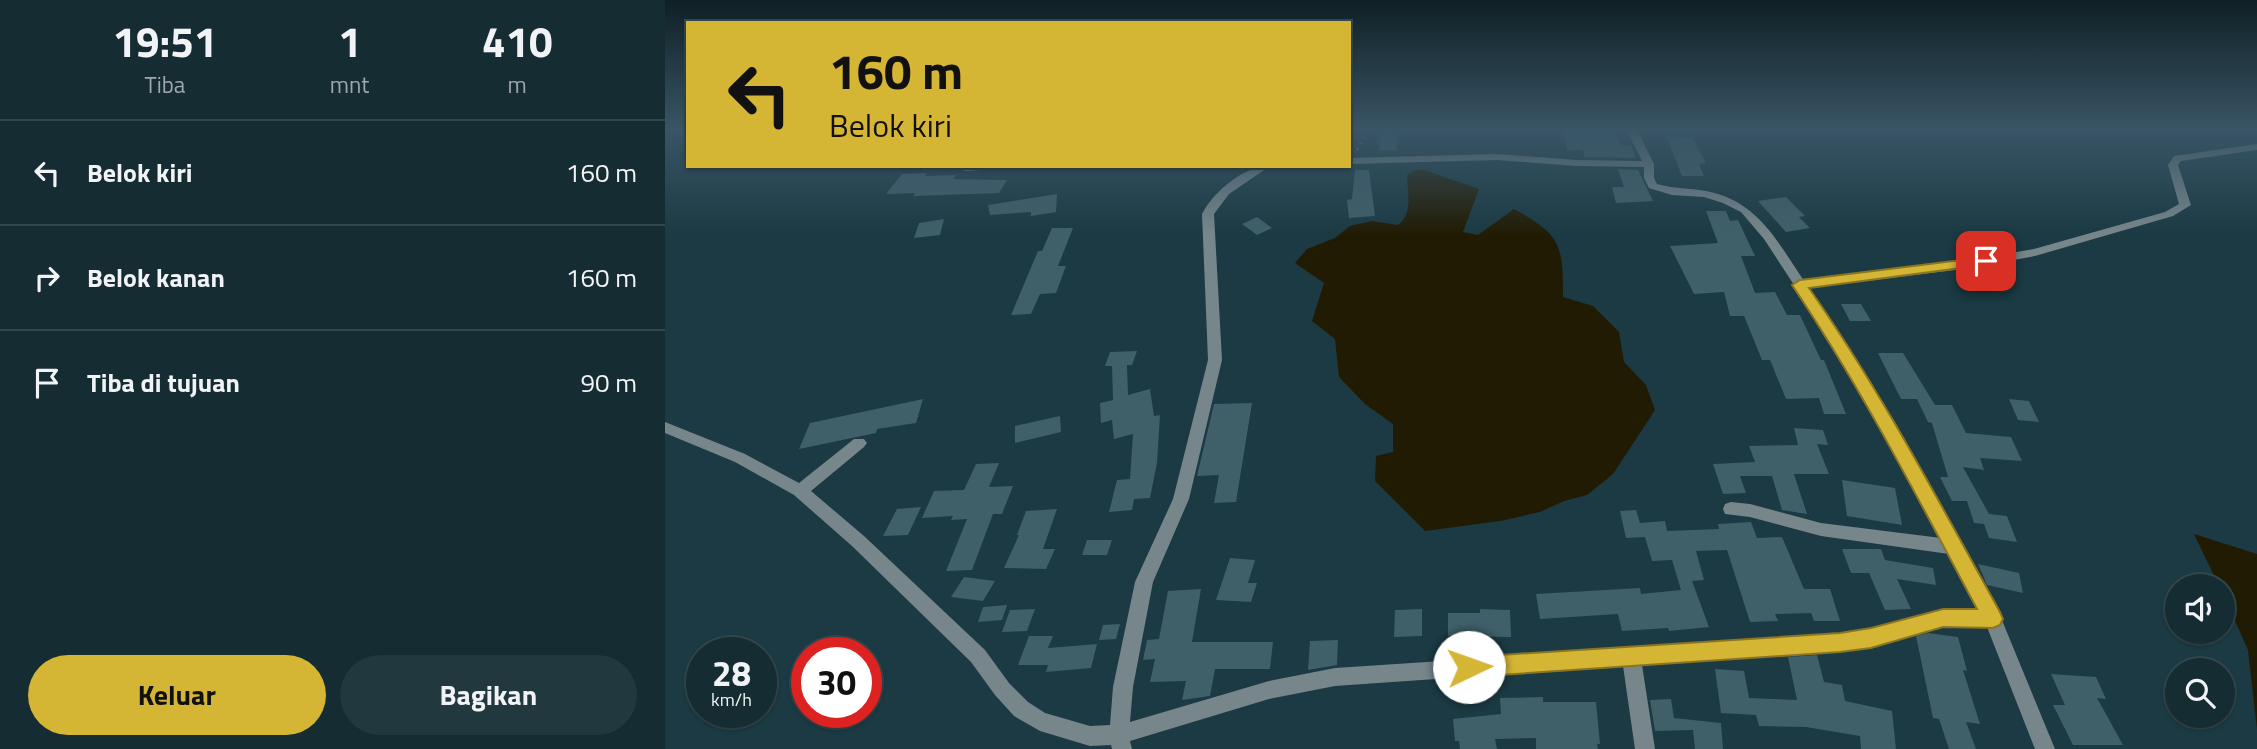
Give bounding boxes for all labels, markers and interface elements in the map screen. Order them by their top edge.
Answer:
text: 19:51 [113,9,217,73]
text: 1 [338,9,361,73]
text: 410 [482,9,553,73]
text: 160 m [829,33,963,108]
icon: left [714,49,805,140]
text: Tiba [145,67,185,102]
text: mnt [330,67,369,102]
text: m [508,67,527,102]
text: Belok kiri [829,101,952,149]
text: Belok kiri [87,153,193,192]
text: 160 m [566,153,637,192]
icon: left [28,154,66,192]
pin [1956,231,2016,291]
icon: arrive [1967,242,2005,280]
text: Belok kanan [87,258,225,297]
text: 160 m [566,258,637,297]
icon: right [28,259,66,297]
text: Tiba di tujuan [87,363,240,402]
text: 90 m [580,363,637,402]
icon: arrive [28,364,66,402]
map controls [2165,574,2235,728]
button: sound [2165,574,2235,644]
position arrow [1432,630,1506,704]
speed limit sign: 30 [791,637,882,728]
text: 28 [712,646,751,700]
button: Keluar [28,655,326,735]
button: Bagikan [340,655,637,735]
button: search [2165,658,2235,728]
text: km/h [711,686,752,713]

